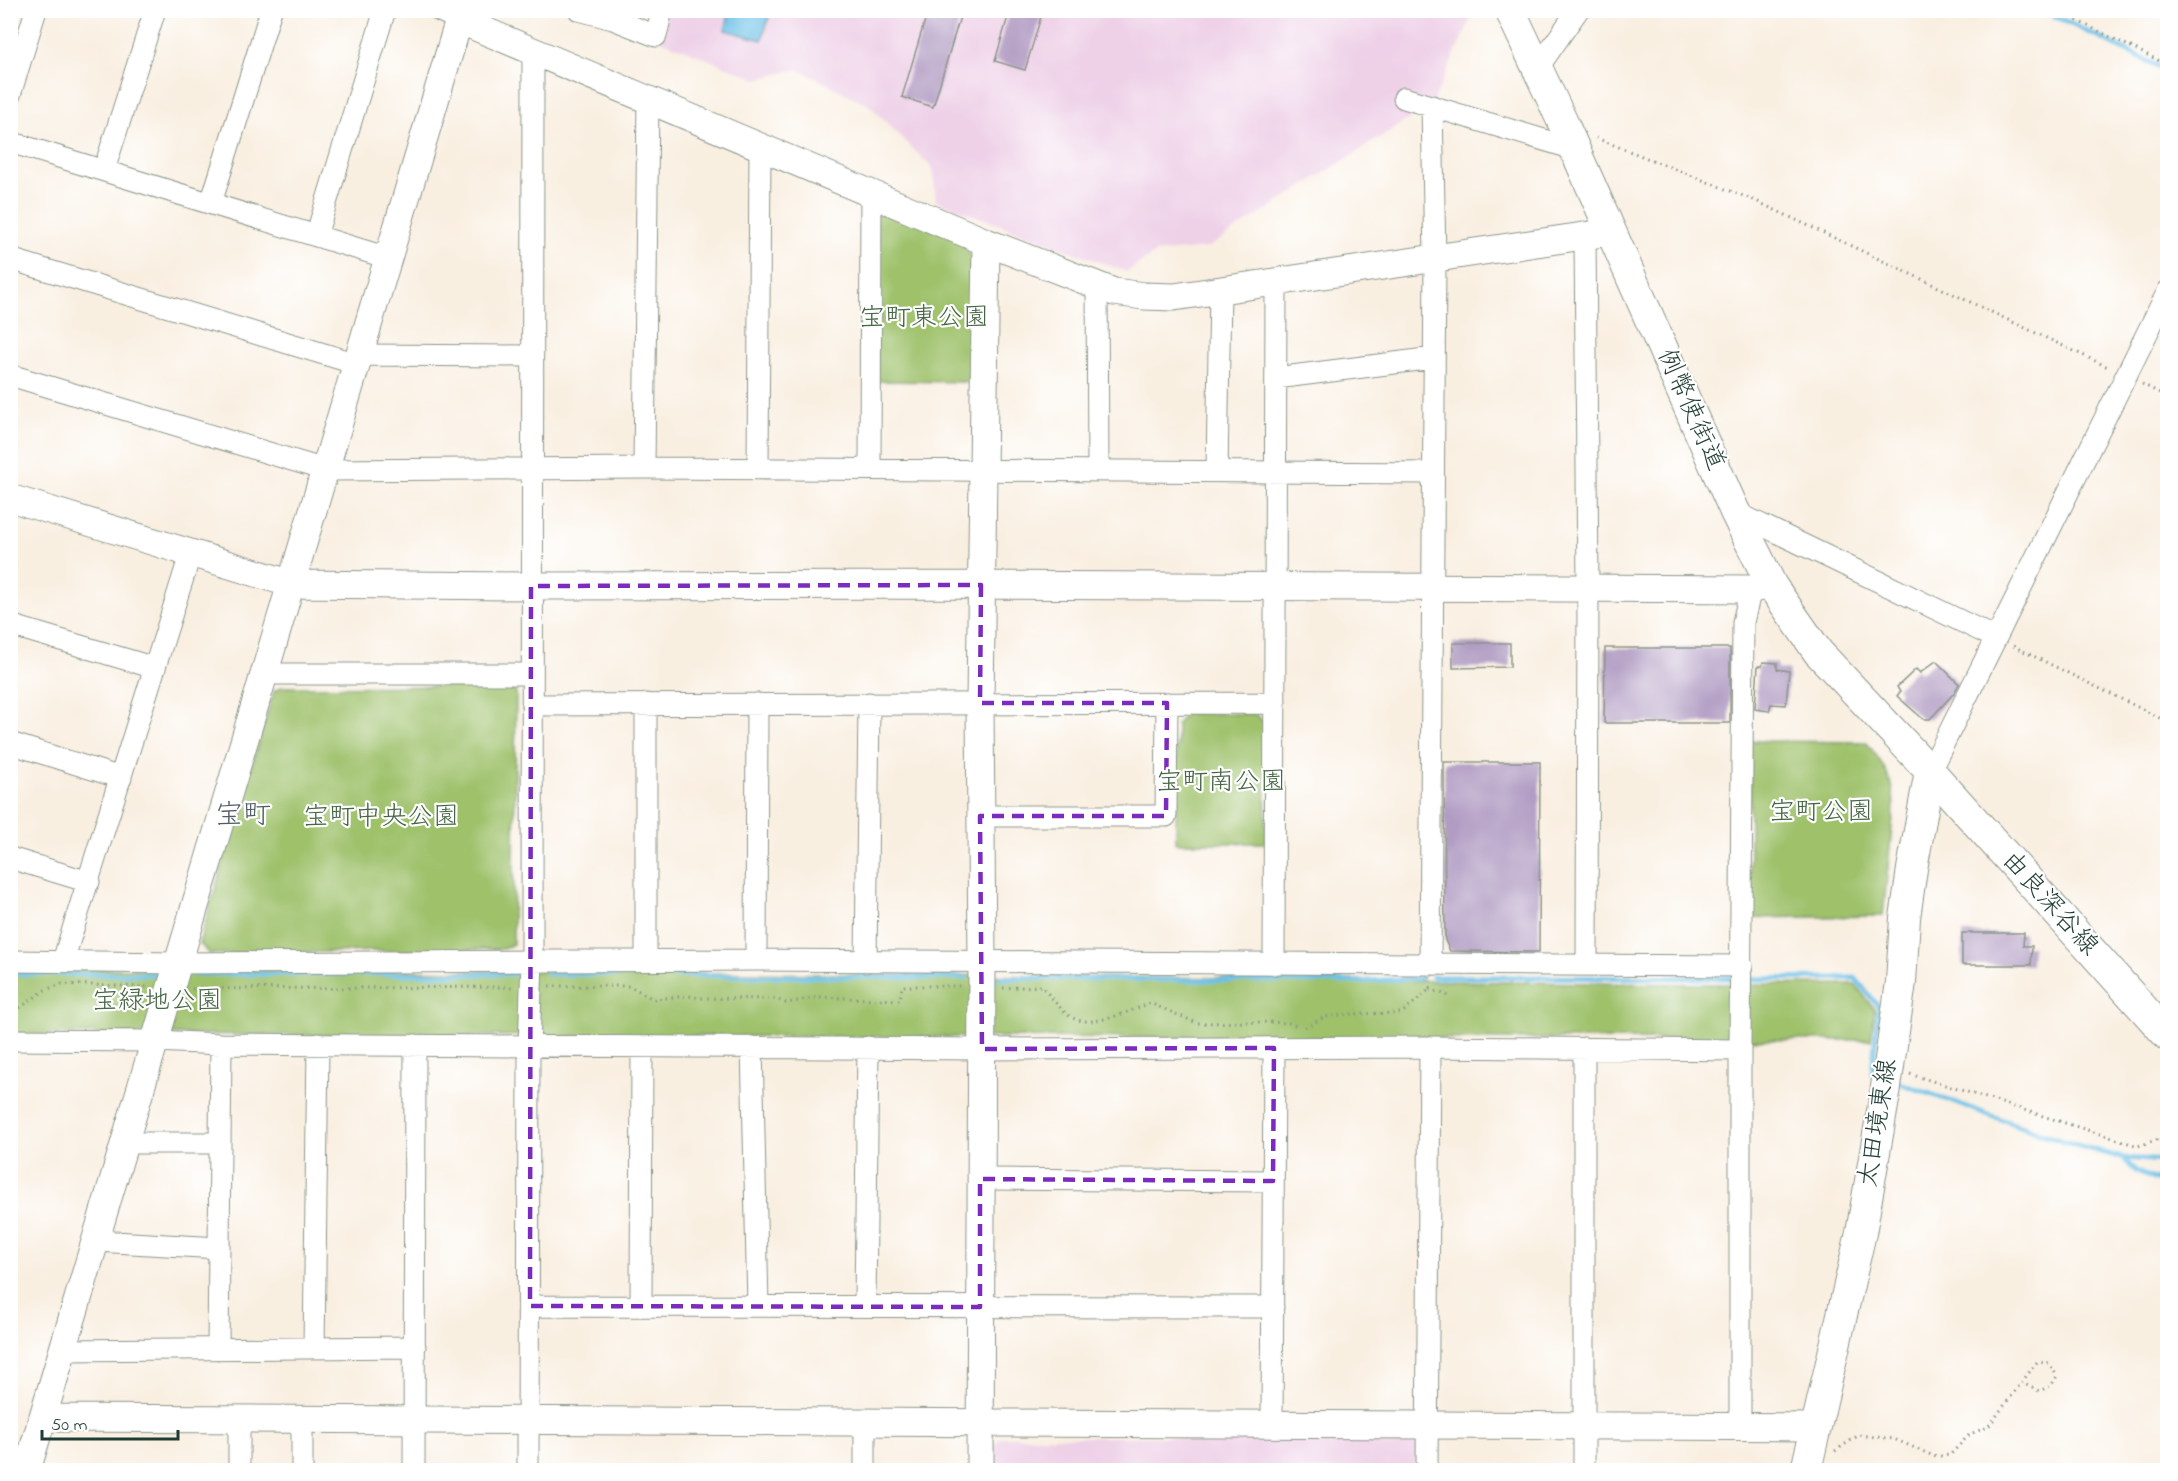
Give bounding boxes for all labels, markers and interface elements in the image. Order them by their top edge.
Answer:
park label: 宝町東公園 [859,300,989,338]
street label: 例幣使街道 [1646,343,1734,477]
park label: 宝町南公園 [1156,764,1286,802]
park label: 宝町公園 [1769,794,1873,832]
district label: 宝町 [215,796,271,837]
park label: 宝町中央公園 [303,799,459,837]
street label: 由良深谷線 [1991,843,2107,965]
park label: 宝緑地公園 [92,983,222,1021]
street label: 太田境東線 [1850,1056,1908,1190]
scale bar [42,1403,178,1441]
text: 50 m [51,1413,88,1439]

